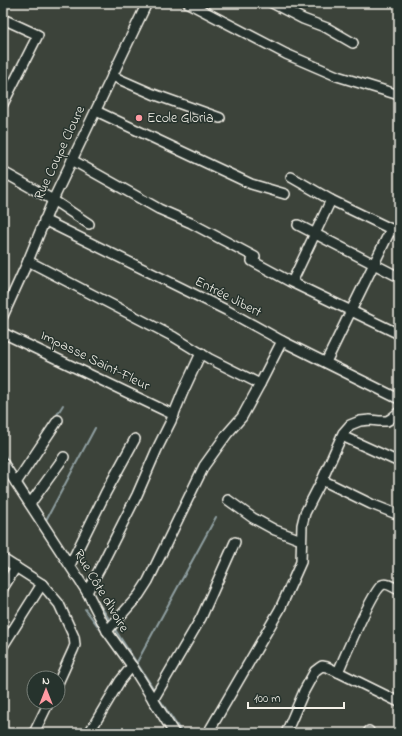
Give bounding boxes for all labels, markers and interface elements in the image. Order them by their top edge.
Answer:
street label: Rue Coupe Cloure [29,102,91,204]
place label: Ecole Gloria [147,108,214,129]
marker: Ecole Gloria [134,113,144,123]
street label: Entrée Jibert [191,271,265,323]
street label: Impasse Saint-Fleur [37,325,154,397]
street label: Rue Côte d'Ivoire [68,546,134,637]
north arrow [26,670,66,710]
text: N [42,673,50,689]
scale bar [248,684,344,710]
text: 100 m [254,690,281,708]

